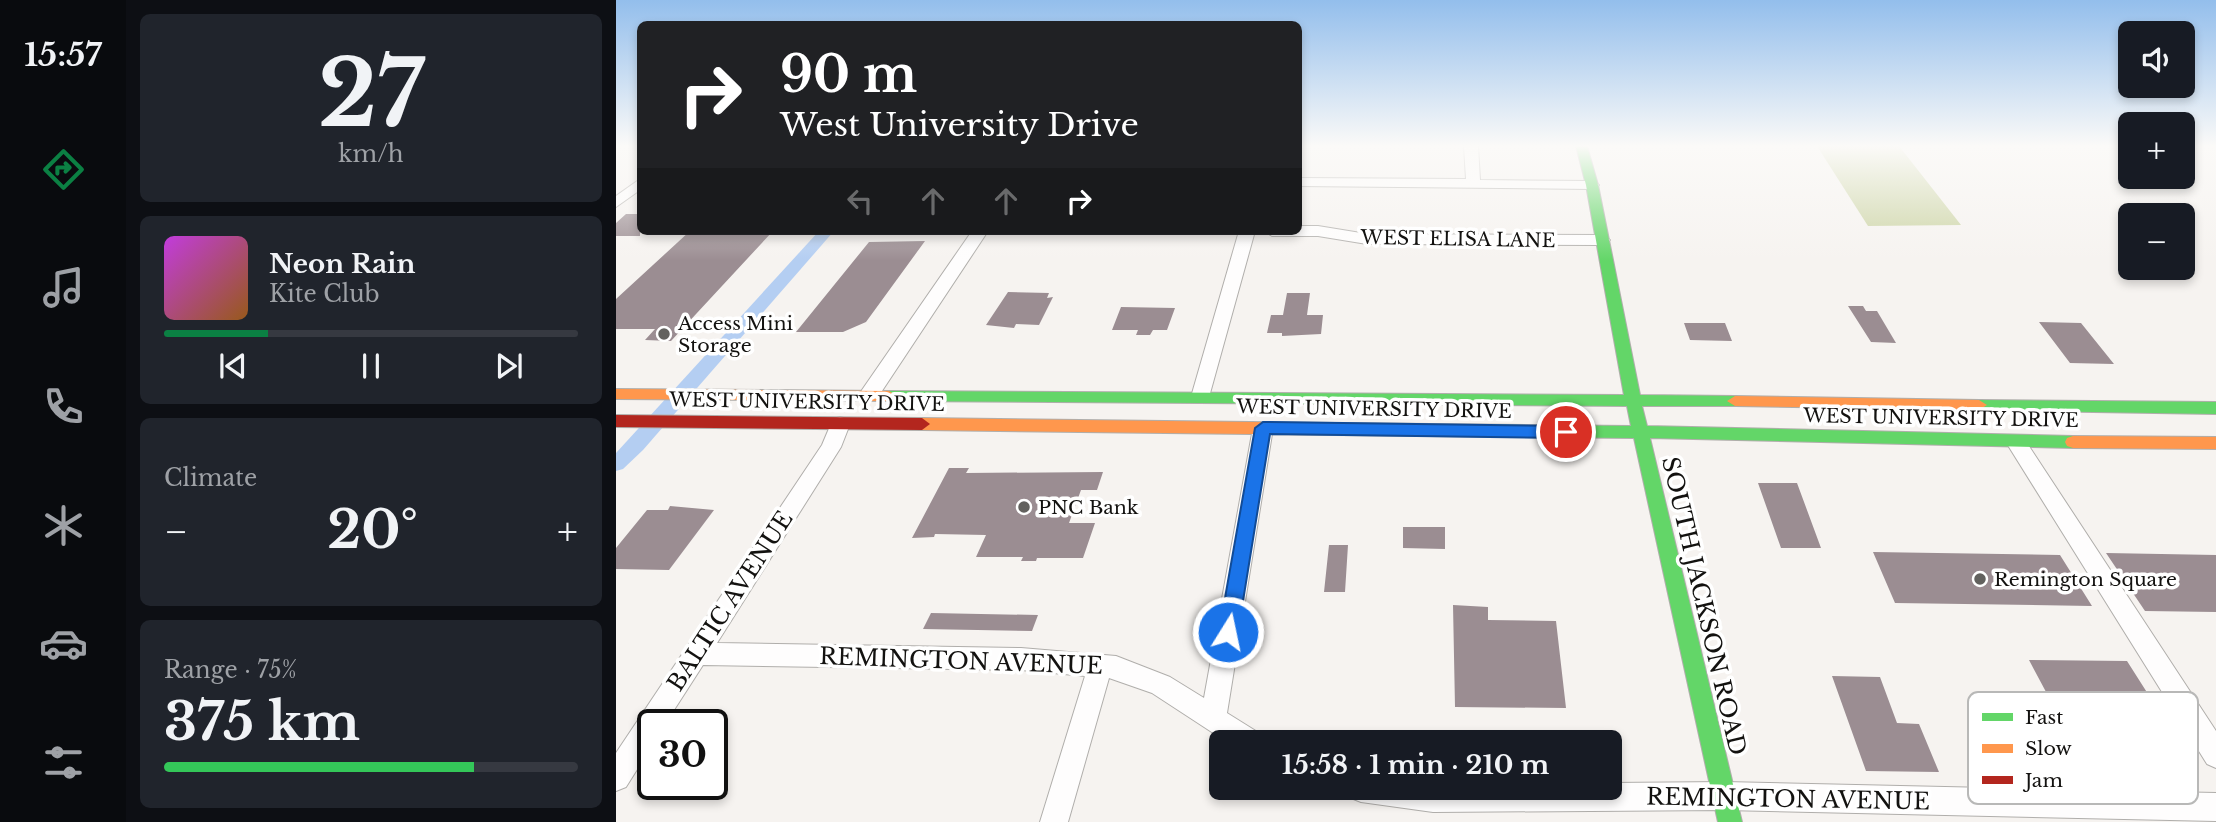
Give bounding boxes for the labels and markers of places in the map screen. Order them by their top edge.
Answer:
place label: Access Mini Storage [677,312,794,357]
marker: Access Mini Storage [656,326,672,342]
pin [1536,402,1596,462]
place label: PNC Bank [1038,496,1139,519]
marker: PNC Bank [1016,499,1032,515]
place label: Remington Square [1994,568,2177,591]
marker: Remington Square [1972,571,1988,587]

